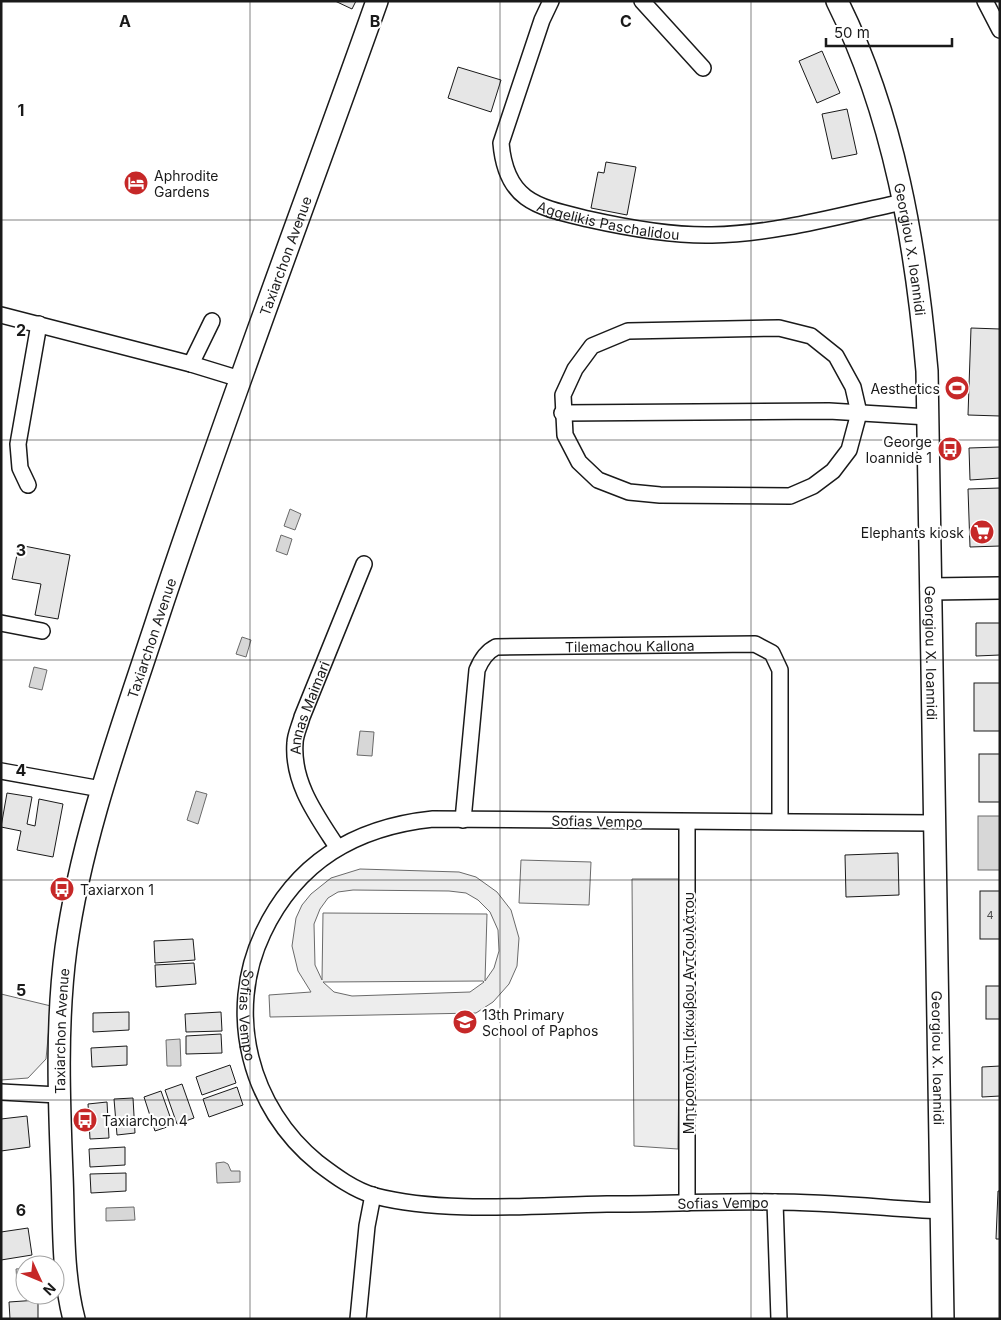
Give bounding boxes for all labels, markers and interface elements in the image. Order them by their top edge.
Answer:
text: A [119,11,131,31]
text: B [370,11,380,31]
text: C [620,11,632,31]
scale bar [826,15,952,47]
text: 50 m [834,23,870,42]
text: 1 [18,100,24,120]
place label: Aphrodite Gardens [154,167,219,200]
hotel icon: Aphrodite Gardens [123,170,149,196]
street label: Georgiou X. Ioannidi [891,181,930,316]
street label: Taxiarchon Avenue [255,194,314,318]
street label: Aggelikis Paschalidou [535,197,680,243]
text: 2 [16,320,26,340]
sports icon: Aesthetics [944,375,970,401]
place label: Aesthetics [870,380,940,397]
place label: George Ioannide 1 [866,433,932,466]
bus stop icon: George Ioannide 1 [937,436,963,462]
supermarket icon: Elephants kiosk [969,519,995,545]
place label: Elephants kiosk [861,524,964,541]
text: 3 [16,540,26,560]
street label: Taxiarchon Avenue [123,576,179,701]
street label: Georgiou X. Ioannidi [922,586,941,720]
street label: Tilemachou Kallona [565,636,695,655]
street label: Annas Maimari [286,658,332,755]
text: 4 [16,760,27,780]
street label: Sofias Vempo [551,812,643,830]
bus stop icon: Taxiarxon 1 [49,876,75,902]
place label: Taxiarxon 1 [80,881,154,898]
street label: Μητροπολίτη Ιάκωβου Αντζουλάτου [680,892,697,1134]
house number: 4 [986,908,994,922]
street label: Taxiarchon Avenue [51,967,72,1094]
street label: Sofias Vempo [237,968,260,1063]
text: 5 [16,980,26,1000]
street label: Georgiou X. Ioannidi [929,991,948,1125]
place label: 13th Primary School of Paphos [482,1006,598,1039]
school or university icon: 13th Primary School of Paphos [452,1009,478,1035]
bus stop icon: Taxiarchon 4 [72,1107,98,1133]
place label: Taxiarchon 4 [102,1112,188,1129]
street label: Sofias Vempo [677,1193,769,1211]
text: 6 [16,1200,26,1220]
north arrow [15,1255,65,1305]
text: N [40,1280,60,1299]

